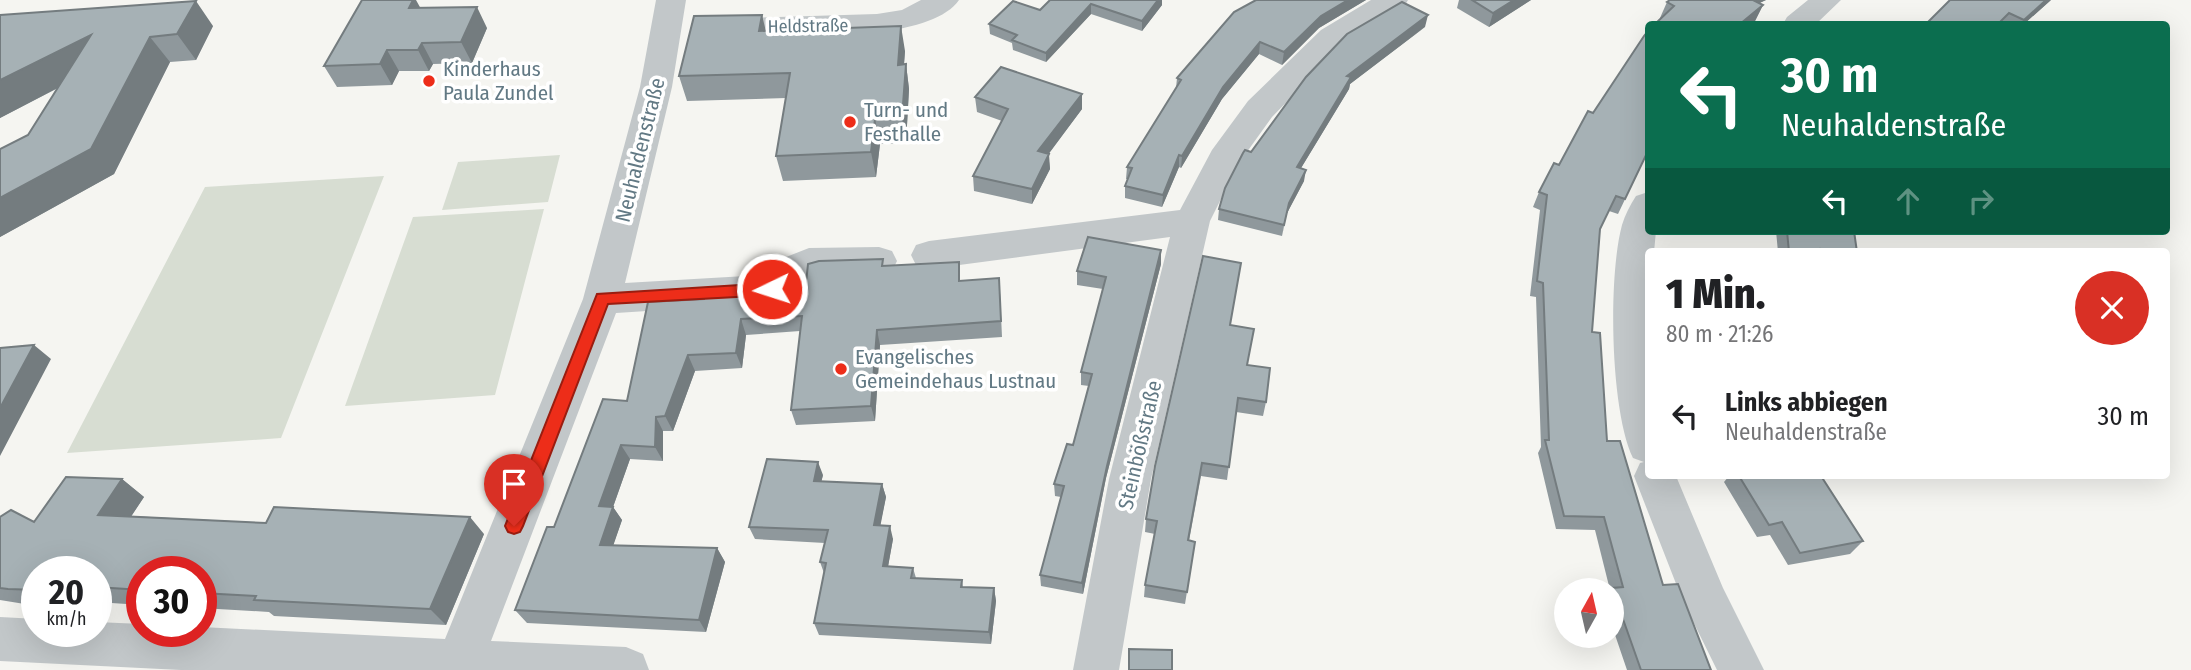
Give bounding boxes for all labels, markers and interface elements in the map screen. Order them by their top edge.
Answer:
street label: Heldstraße [767,14,849,38]
text: 30 m [1781,46,1879,105]
icon: left [1666,49,1757,140]
place label: Kinderhaus Paula Zundel [443,56,554,106]
marker: Kinderhaus Paula Zundel [421,73,437,89]
street label: Neuhaldenstraße [610,75,670,225]
place label: Turn- und Festhalle [864,97,948,147]
text: Neuhaldenstraße [1781,106,2006,144]
marker: Turn- und Festhalle [842,114,858,130]
icon: left [1816,182,1854,220]
icon: ahead [1889,182,1927,220]
icon: right [1962,182,2000,220]
position arrow [735,252,809,326]
text: 1 Min. [1666,269,1766,319]
button: close [2075,271,2149,345]
text: 80 m · 21:26 [1666,320,1773,348]
place label: Evangelisches Gemeindehaus Lustnau [855,344,1056,394]
marker: Evangelisches Gemeindehaus Lustnau [833,361,849,377]
street label: Steinbößstraße [1113,378,1167,512]
text: Links abbiegen [1725,387,1888,418]
icon: left [1666,397,1704,435]
text: 30 m [2098,401,2149,432]
text: Neuhaldenstraße [1725,418,1887,446]
pin [484,454,544,526]
icon: arrive [495,465,533,503]
speed limit sign: 30 [126,556,217,647]
text: 20 [49,571,84,613]
north arrow [1554,578,1624,648]
map controls [1554,578,1624,648]
text: km/h [46,608,87,630]

